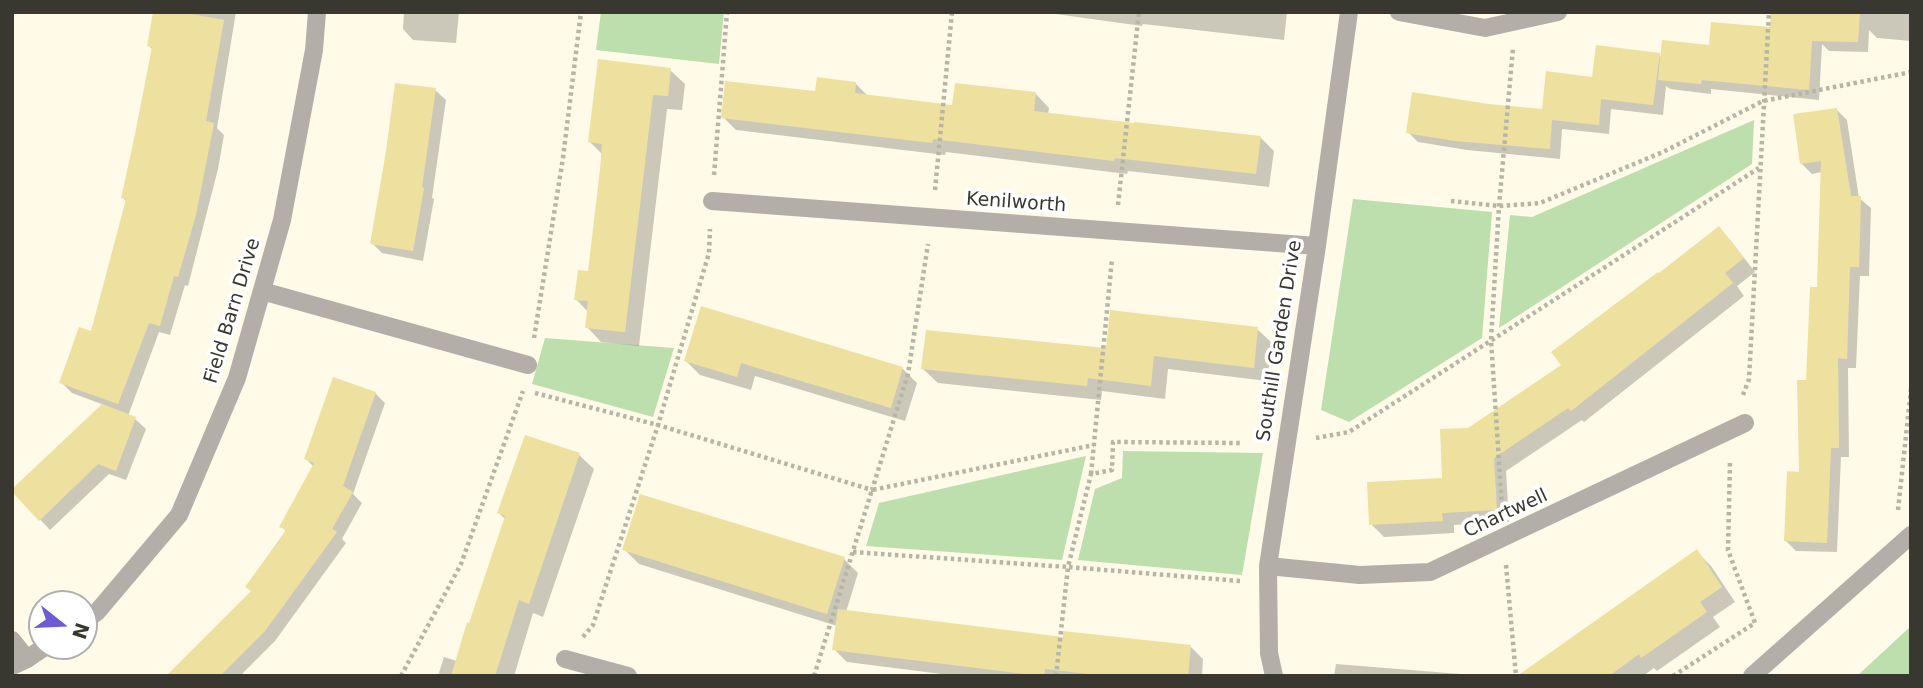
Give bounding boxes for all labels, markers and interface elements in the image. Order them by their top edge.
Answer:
street label: Kenilworth [965,188,1067,218]
street label: Field Barn Drive [200,236,266,386]
street label: Southill Garden Drive [1253,239,1307,443]
street label: Chartwell [1460,485,1552,543]
north arrow [28,590,98,660]
text: N [68,620,94,642]

